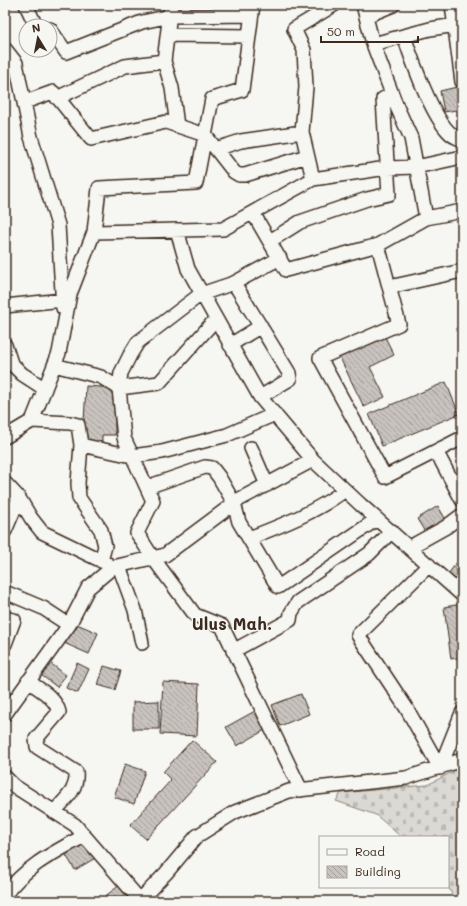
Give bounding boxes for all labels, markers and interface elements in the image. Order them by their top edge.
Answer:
north arrow [18,18,58,58]
scale bar [321,18,418,44]
text: N [31,20,42,36]
text: 50 m [327,23,355,39]
district label: Ulus Mah. [192,612,272,634]
legend [319,836,449,888]
text: Road [355,843,385,859]
text: Building [355,863,401,879]

